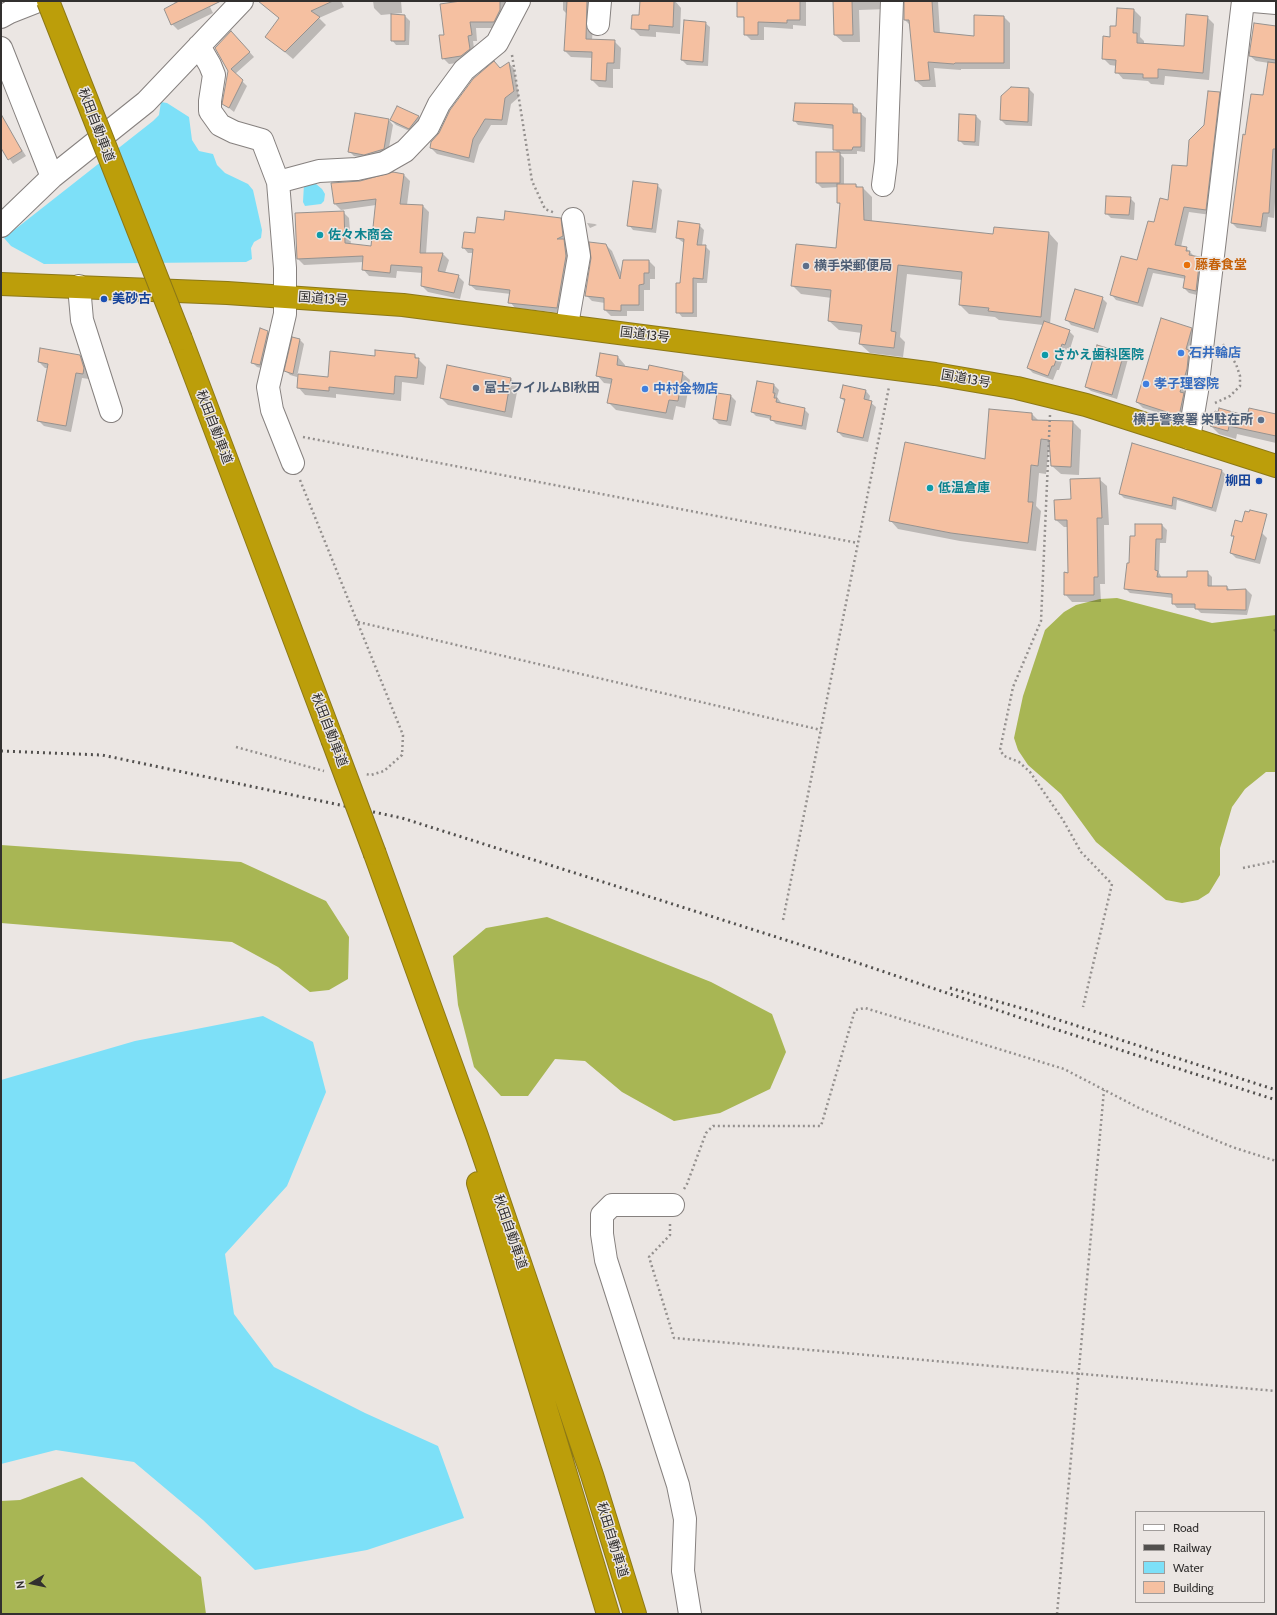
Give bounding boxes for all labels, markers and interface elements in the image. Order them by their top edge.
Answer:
street label: 秋田自動車道 [75,86,117,164]
place label: 佐々木商会 [328,227,393,243]
marker: 佐々木商会 [315,230,325,240]
place label: 藤春食堂 [1195,257,1247,273]
place label: 横手栄郵便局 [814,258,892,274]
marker: 藤春食堂 [1182,260,1192,270]
marker: 横手栄郵便局 [801,261,811,271]
street label: 国道13号 [297,289,349,309]
place label: 美砂古 [112,291,151,307]
marker: 美砂古 [99,294,109,304]
street label: 国道13号 [619,324,671,346]
place label: 石井輪店 [1189,345,1241,361]
place label: さかえ歯科医院 [1053,347,1144,363]
marker: 石井輪店 [1176,348,1186,358]
marker: さかえ歯科医院 [1040,350,1050,360]
street label: 国道13号 [940,367,992,391]
place label: 孝子理容院 [1154,376,1219,392]
marker: 孝子理容院 [1141,379,1151,389]
place label: 富士フイルムBI秋田 [484,380,600,396]
place label: 中村金物店 [653,381,718,397]
marker: 富士フイルムBI秋田 [471,383,481,393]
marker: 中村金物店 [640,384,650,394]
street label: 秋田自動車道 [193,388,235,466]
place label: 横手警察署 栄駐在所 [1133,412,1253,428]
marker: 横手警察署 栄駐在所 [1256,415,1266,425]
place label: 柳田 [1225,473,1251,489]
marker: 柳田 [1254,476,1264,486]
place label: 低温倉庫 [938,480,990,496]
marker: 低温倉庫 [925,483,935,493]
street label: 秋田自動車道 [308,691,350,769]
street label: 秋田自動車道 [490,1193,530,1271]
street label: 秋田自動車道 [593,1500,631,1580]
legend [1135,1511,1265,1603]
text: Road [1173,1520,1199,1535]
text: Railway [1173,1540,1211,1555]
text: Water [1173,1560,1203,1575]
north arrow [12,1563,52,1603]
text: N [13,1580,28,1590]
text: Building [1173,1580,1214,1595]

